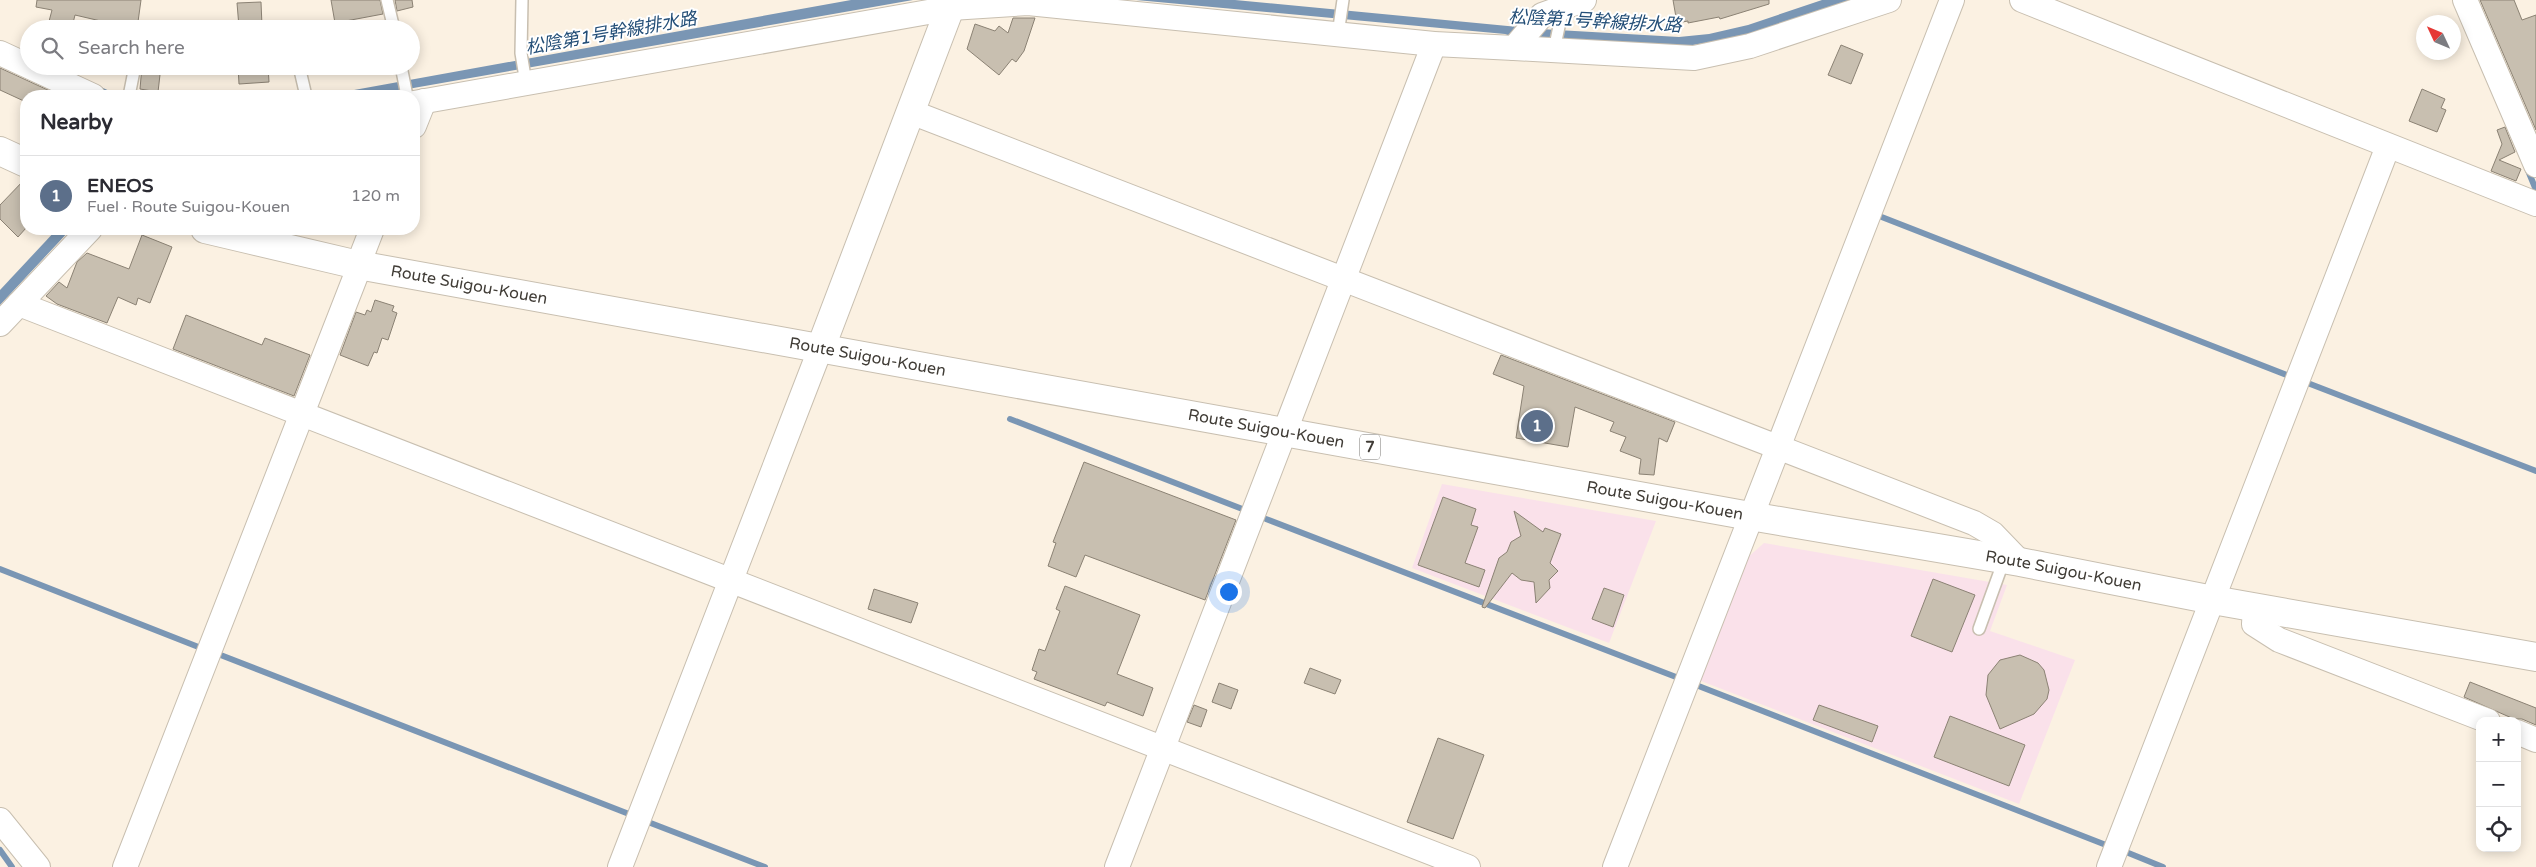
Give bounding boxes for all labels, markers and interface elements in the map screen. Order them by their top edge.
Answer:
water label: 松陰第1号幹線排水路 [1508,5,1684,37]
water label: 松陰第1号幹線排水路 [524,7,700,59]
north arrow [2416,15,2461,60]
search box [20,20,420,75]
icon: search [38,34,66,62]
text: Search here [78,37,185,59]
text: Nearby [40,110,113,135]
text: ENEOS [87,175,154,197]
text: 1 [51,186,61,206]
text: 120 m [351,186,400,206]
text: Fuel · Route Suigou-Kouen [87,197,290,217]
street label: Route Suigou-Kouen [389,261,549,309]
street label: Route Suigou-Kouen [788,333,947,381]
street label: Route Suigou-Kouen [1186,405,1346,453]
pin: 1 [1521,407,1553,445]
road number: 7 [1360,434,1380,460]
street label: Route Suigou-Kouen [1585,477,1745,525]
street label: Route Suigou-Kouen [1984,546,2143,596]
your location [1216,579,1242,605]
map controls [2476,717,2521,852]
button: + [2476,717,2521,762]
button: − [2476,762,2521,807]
button: locate [2476,807,2521,852]

